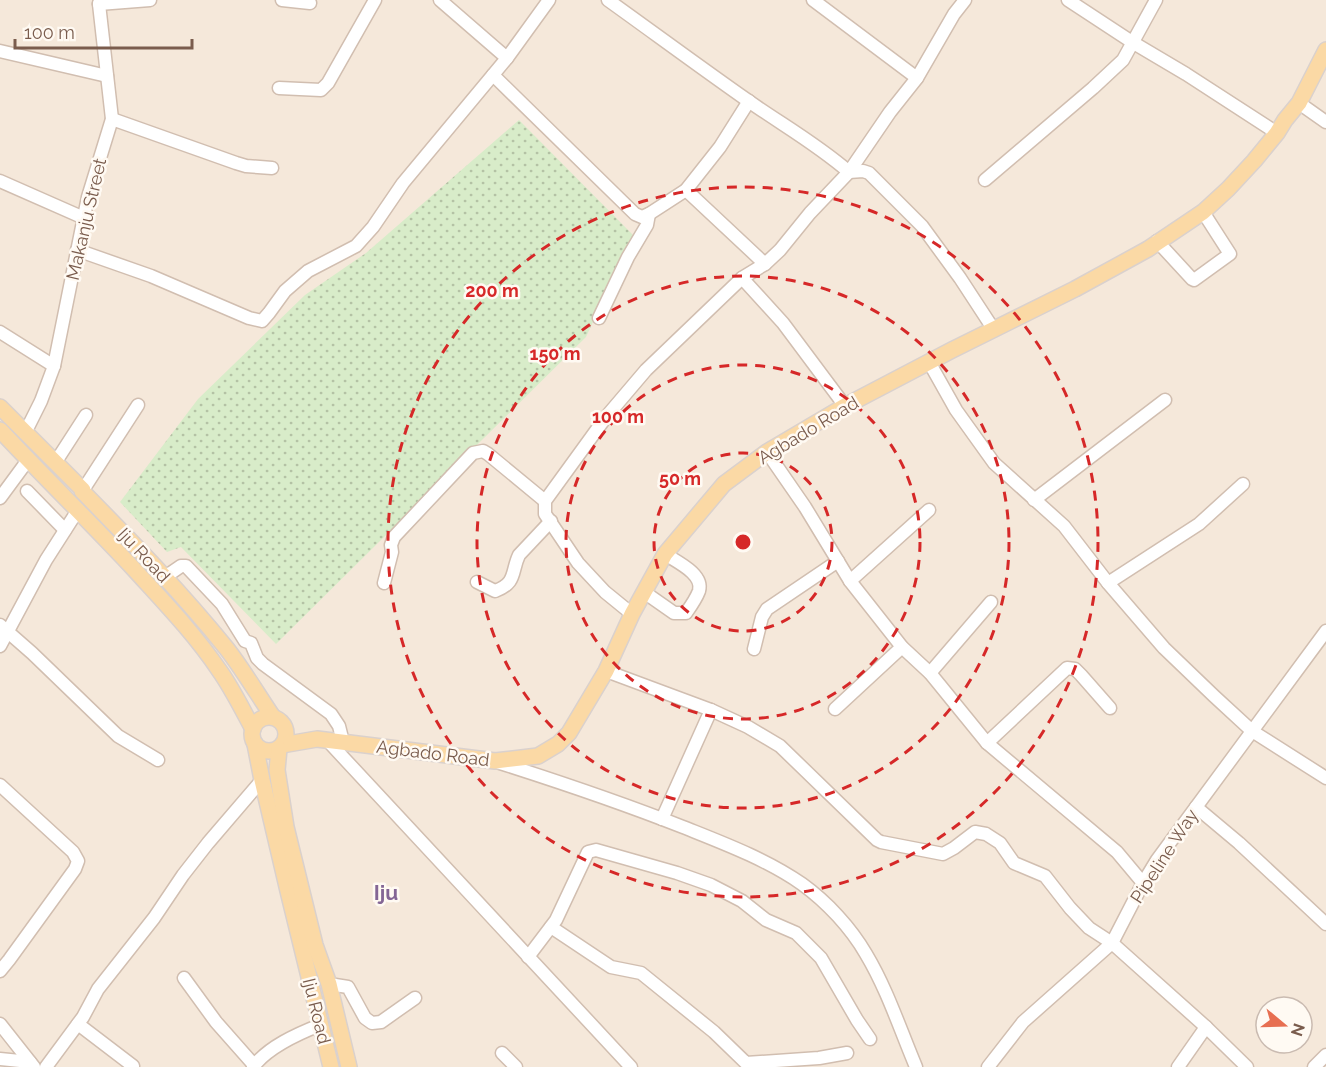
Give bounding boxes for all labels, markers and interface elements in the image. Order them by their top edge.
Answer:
scale bar [15,12,192,50]
text: 100 m [24,22,75,43]
street label: Makanju Street [62,156,110,282]
text: 200 m [465,280,519,301]
text: 150 m [530,343,581,364]
street label: Agbado Road [754,392,862,468]
text: 100 m [592,406,644,427]
text: 50 m [659,468,701,489]
street label: Iju Road [113,523,175,587]
centre of rings [733,532,753,552]
street label: Agbado Road [375,736,491,770]
street label: Pipeline Way [1126,805,1202,907]
district label: Iju [374,880,398,905]
street label: Iju Road [299,976,335,1046]
north arrow [1254,995,1314,1055]
text: N [1287,1021,1309,1039]

